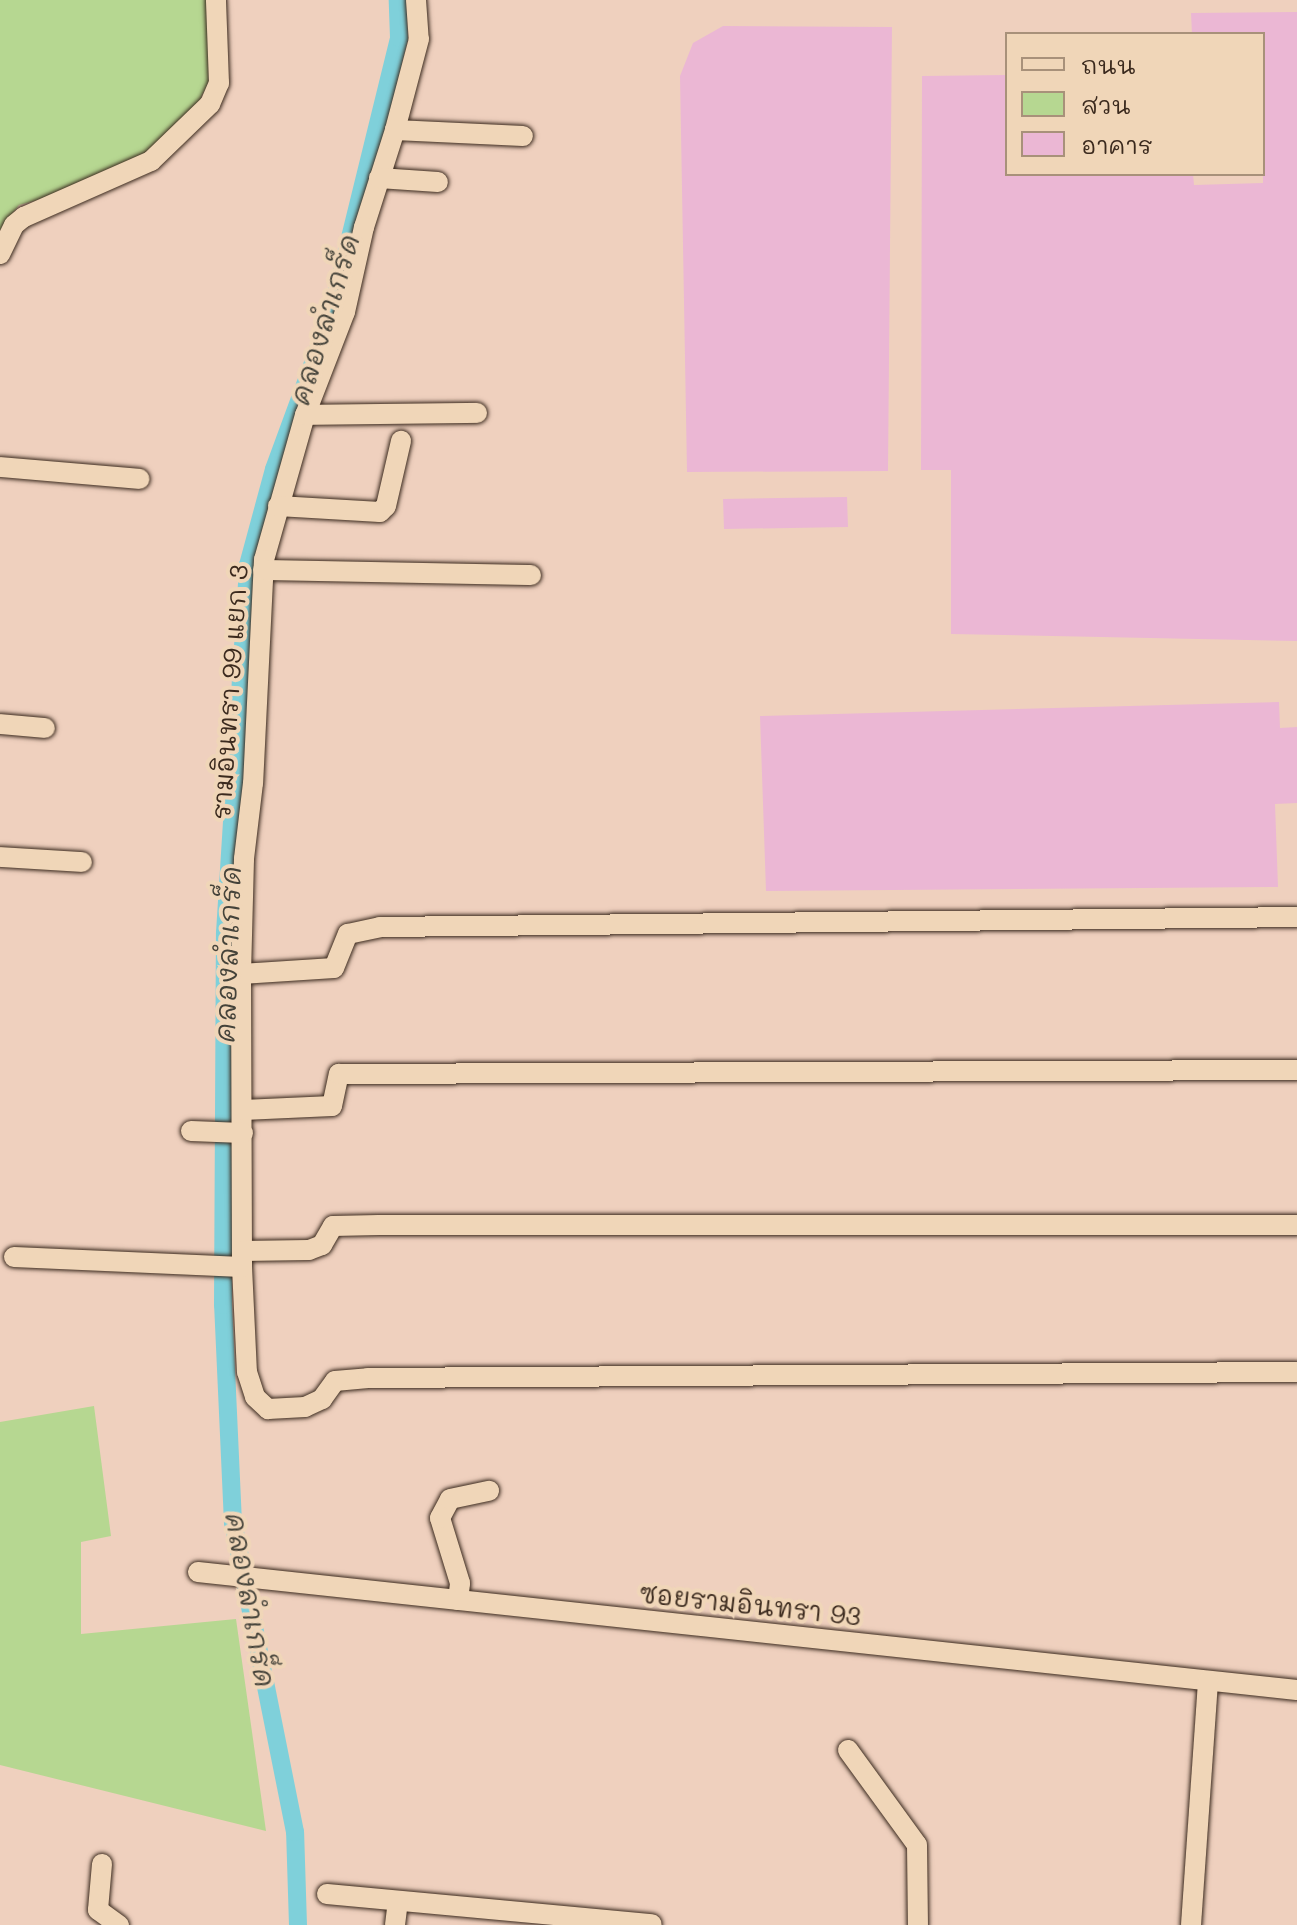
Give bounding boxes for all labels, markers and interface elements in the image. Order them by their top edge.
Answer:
legend [1005,32,1265,176]
text: ถนน [1081,49,1135,80]
text: สวน [1081,89,1131,120]
text: อาคาร [1081,129,1153,160]
water label: คลองลำเกร็ด [282,230,366,408]
street label: รามอินทรา 99 แยก 3 [206,564,254,820]
water label: คลองลำเกร็ด [207,865,247,1043]
water label: คลองลำเกร็ด [219,1510,283,1690]
street label: ซอยรามอินทรา 93 [638,1578,862,1632]

